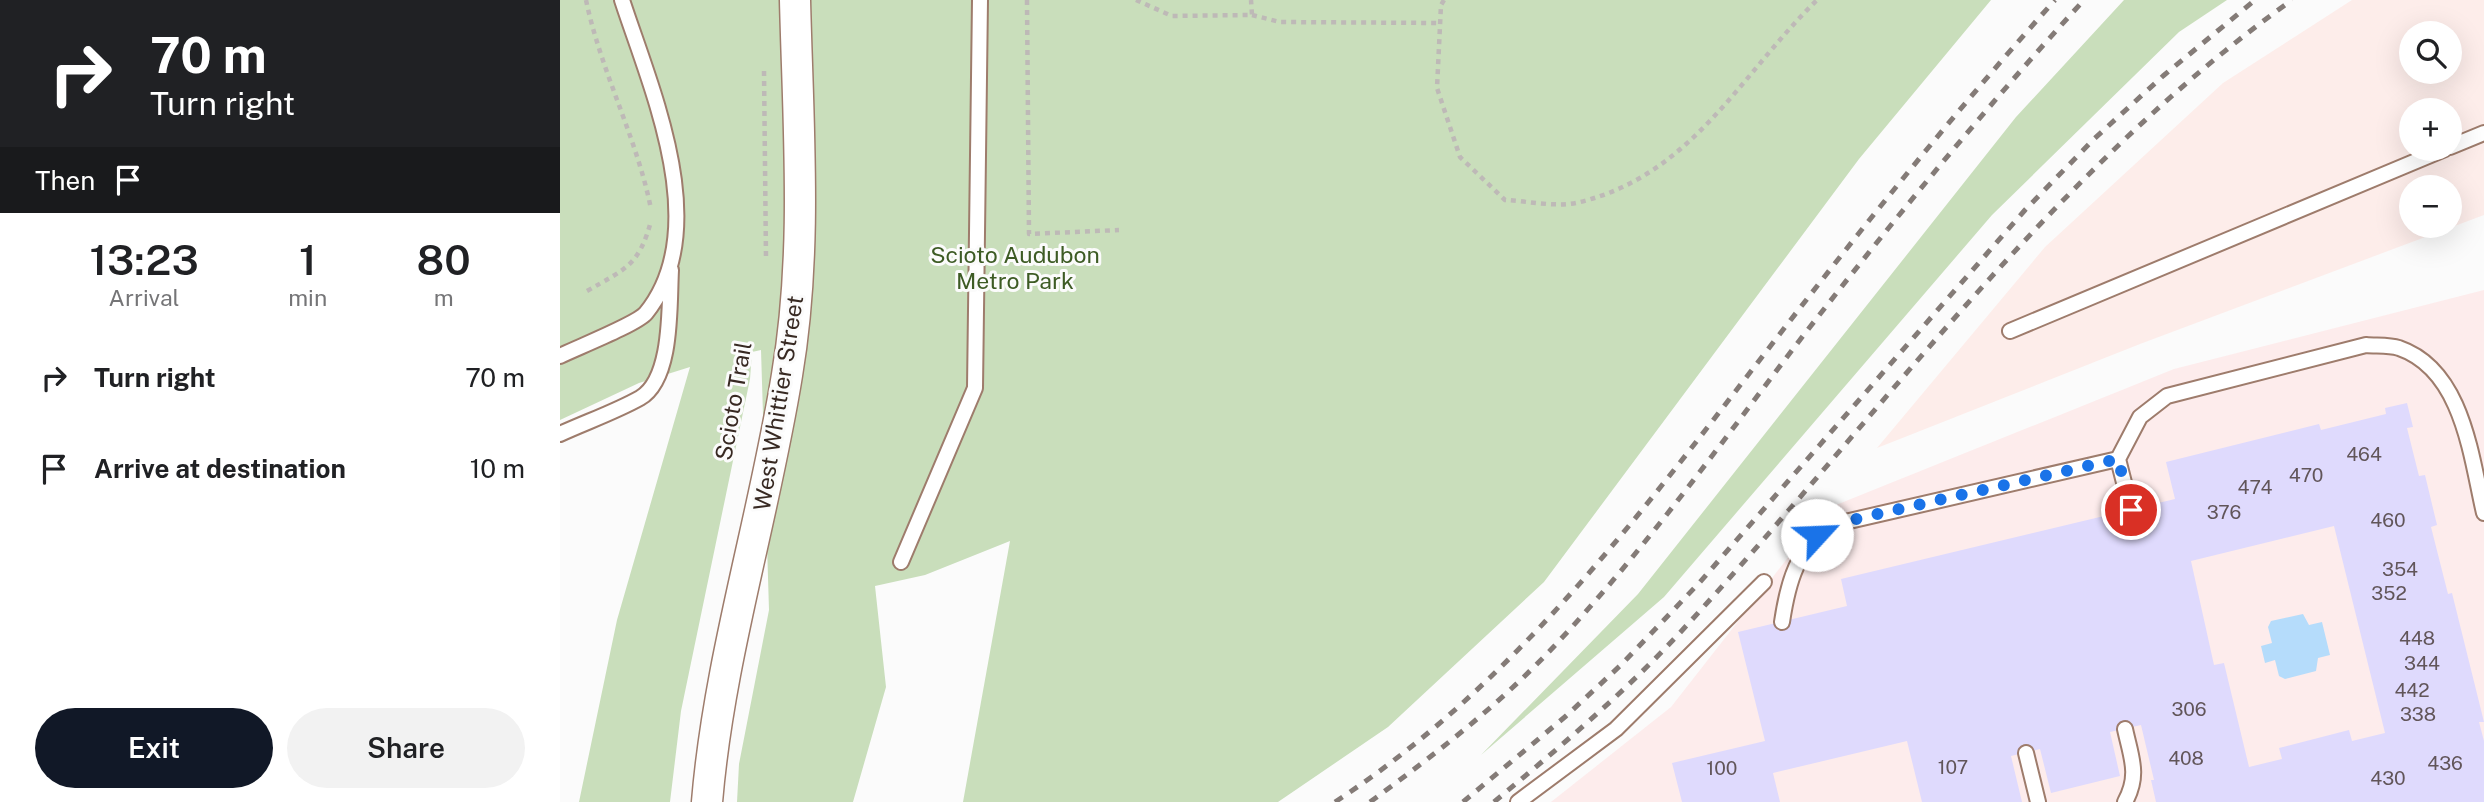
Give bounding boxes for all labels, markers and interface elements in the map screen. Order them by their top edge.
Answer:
map controls [2399,21,2462,238]
button: search [2399,21,2462,84]
text: 70 m [150,26,267,84]
icon: right [35,28,126,119]
text: Turn right [150,85,295,122]
button: + [2399,98,2462,161]
icon: arrive [109,161,147,199]
text: Then [35,165,95,196]
button: − [2399,175,2462,238]
text: 13:23 [89,235,199,284]
text: 1 [299,235,316,284]
text: 80 [417,235,471,284]
park label: Scioto Audubon Metro Park [930,241,1100,294]
text: Arrival [109,284,180,311]
text: min [288,284,327,311]
text: m [434,284,454,311]
street label: West Whittier Street [748,294,808,512]
street label: Scioto Trail [709,340,757,462]
icon: right [35,359,73,397]
text: Turn right [94,362,216,393]
text: 70 m [465,362,525,393]
house number: 464 [2346,443,2382,465]
icon: arrive [35,450,73,488]
text: Arrive at destination [94,453,346,484]
text: 10 m [470,453,525,484]
house number: 470 [2289,464,2323,486]
house number: 474 [2238,476,2272,498]
pin [2101,480,2161,540]
icon: arrive [2112,491,2150,529]
position arrow [1780,498,1854,572]
house number: 376 [2207,501,2241,523]
house number: 460 [2370,509,2406,531]
house number: 354 [2382,558,2418,580]
house number: 352 [2371,582,2407,604]
house number: 448 [2399,627,2435,649]
house number: 344 [2404,652,2440,674]
house number: 442 [2394,679,2430,701]
house number: 306 [2171,698,2207,720]
house number: 338 [2400,703,2436,725]
button: Exit [35,708,273,788]
button: Share [287,708,525,788]
house number: 408 [2168,747,2204,769]
house number: 436 [2427,752,2463,774]
house number: 107 [1938,756,1968,778]
house number: 100 [1707,757,1737,779]
house number: 430 [2370,767,2406,789]

